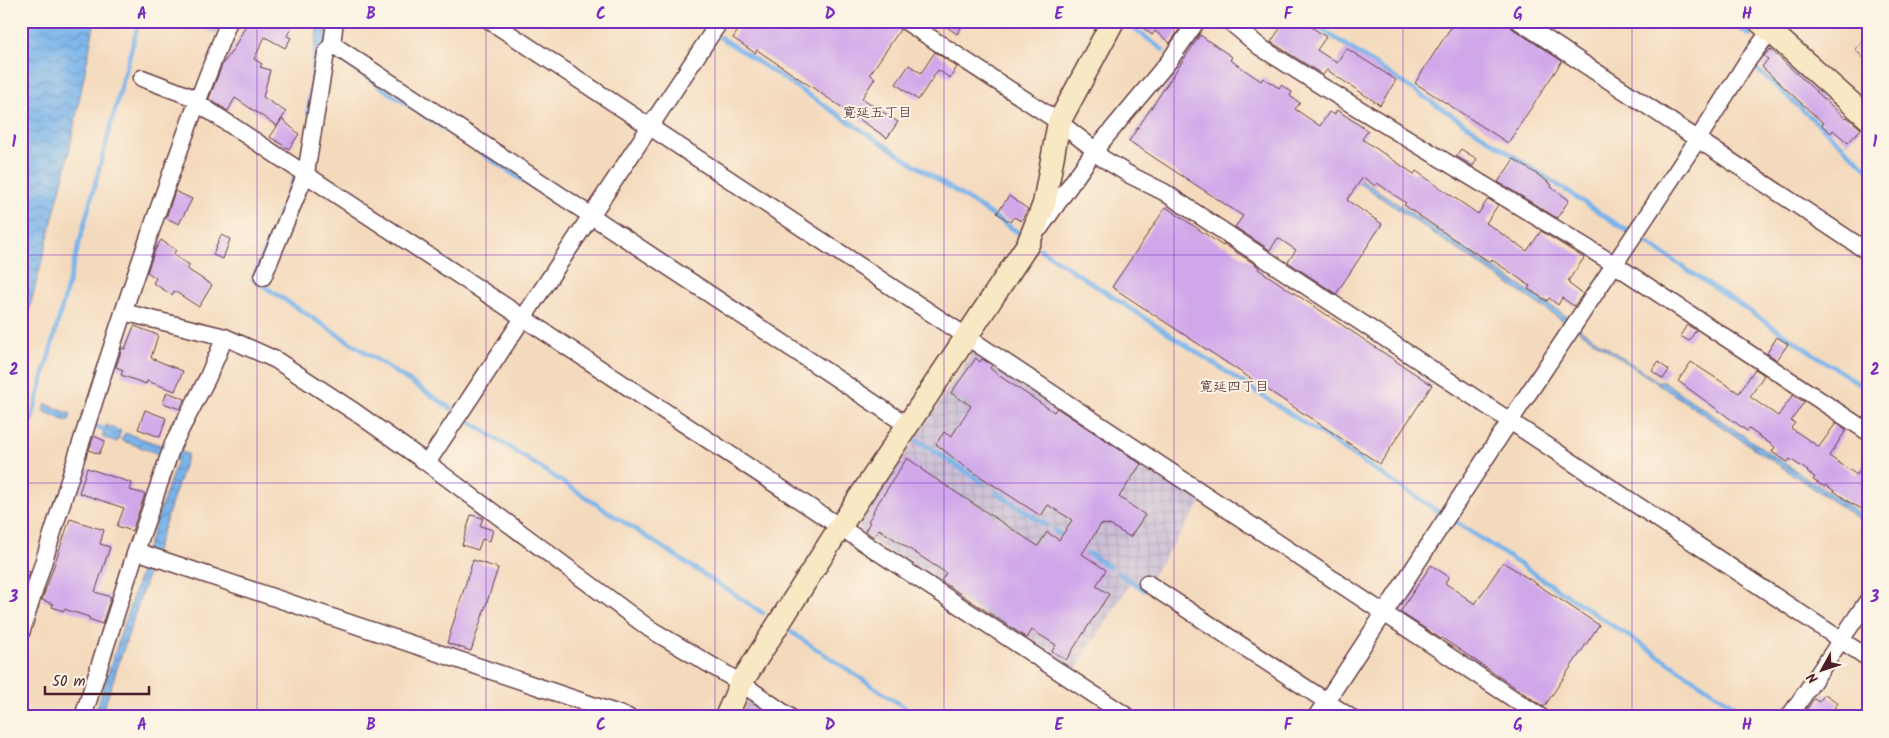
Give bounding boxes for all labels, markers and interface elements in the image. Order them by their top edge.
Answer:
text: A [137,2,147,27]
text: B [366,2,376,27]
text: C [596,2,606,27]
text: D [825,2,836,27]
text: E [1055,2,1065,27]
text: F [1284,2,1294,27]
text: G [1513,2,1523,27]
text: H [1742,2,1752,27]
district label: 寛延五丁目 [842,102,912,124]
text: 1 [12,130,17,155]
text: 1 [1873,130,1878,155]
text: 2 [9,358,19,383]
text: 2 [1870,358,1880,383]
district label: 寛延四丁目 [1199,376,1269,398]
text: 3 [9,585,19,610]
text: 3 [1870,585,1880,610]
north arrow [1796,646,1846,696]
scale bar [45,663,149,695]
text: N [1801,667,1824,688]
text: 50 m [52,670,86,694]
text: A [137,713,147,738]
text: B [366,713,376,738]
text: C [596,713,606,738]
text: D [825,713,836,738]
text: E [1055,713,1065,738]
text: F [1284,713,1294,738]
text: G [1513,713,1523,738]
text: H [1742,713,1752,738]

